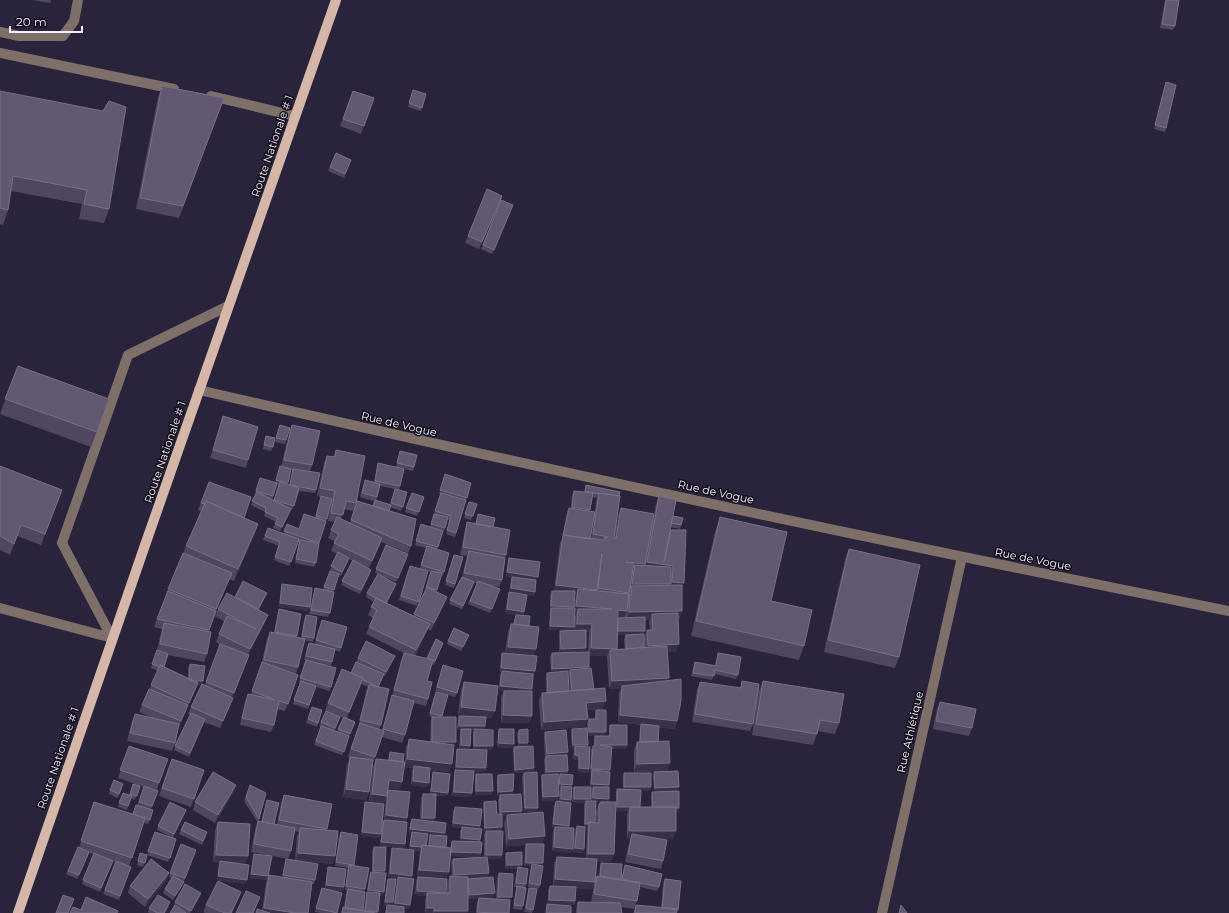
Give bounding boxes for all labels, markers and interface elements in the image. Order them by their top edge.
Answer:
scale bar [10,8,82,34]
text: 20 m [16,14,47,29]
street label: Route Nationale # 1 [248,93,296,199]
street label: Route Nationale # 1 [141,399,189,505]
street label: Rue de Vogue [360,408,439,440]
street label: Rue de Vogue [677,477,756,507]
street label: Rue de Vogue [994,545,1073,573]
street label: Rue Athlétique [894,690,926,774]
street label: Route Nationale # 1 [34,705,82,811]

